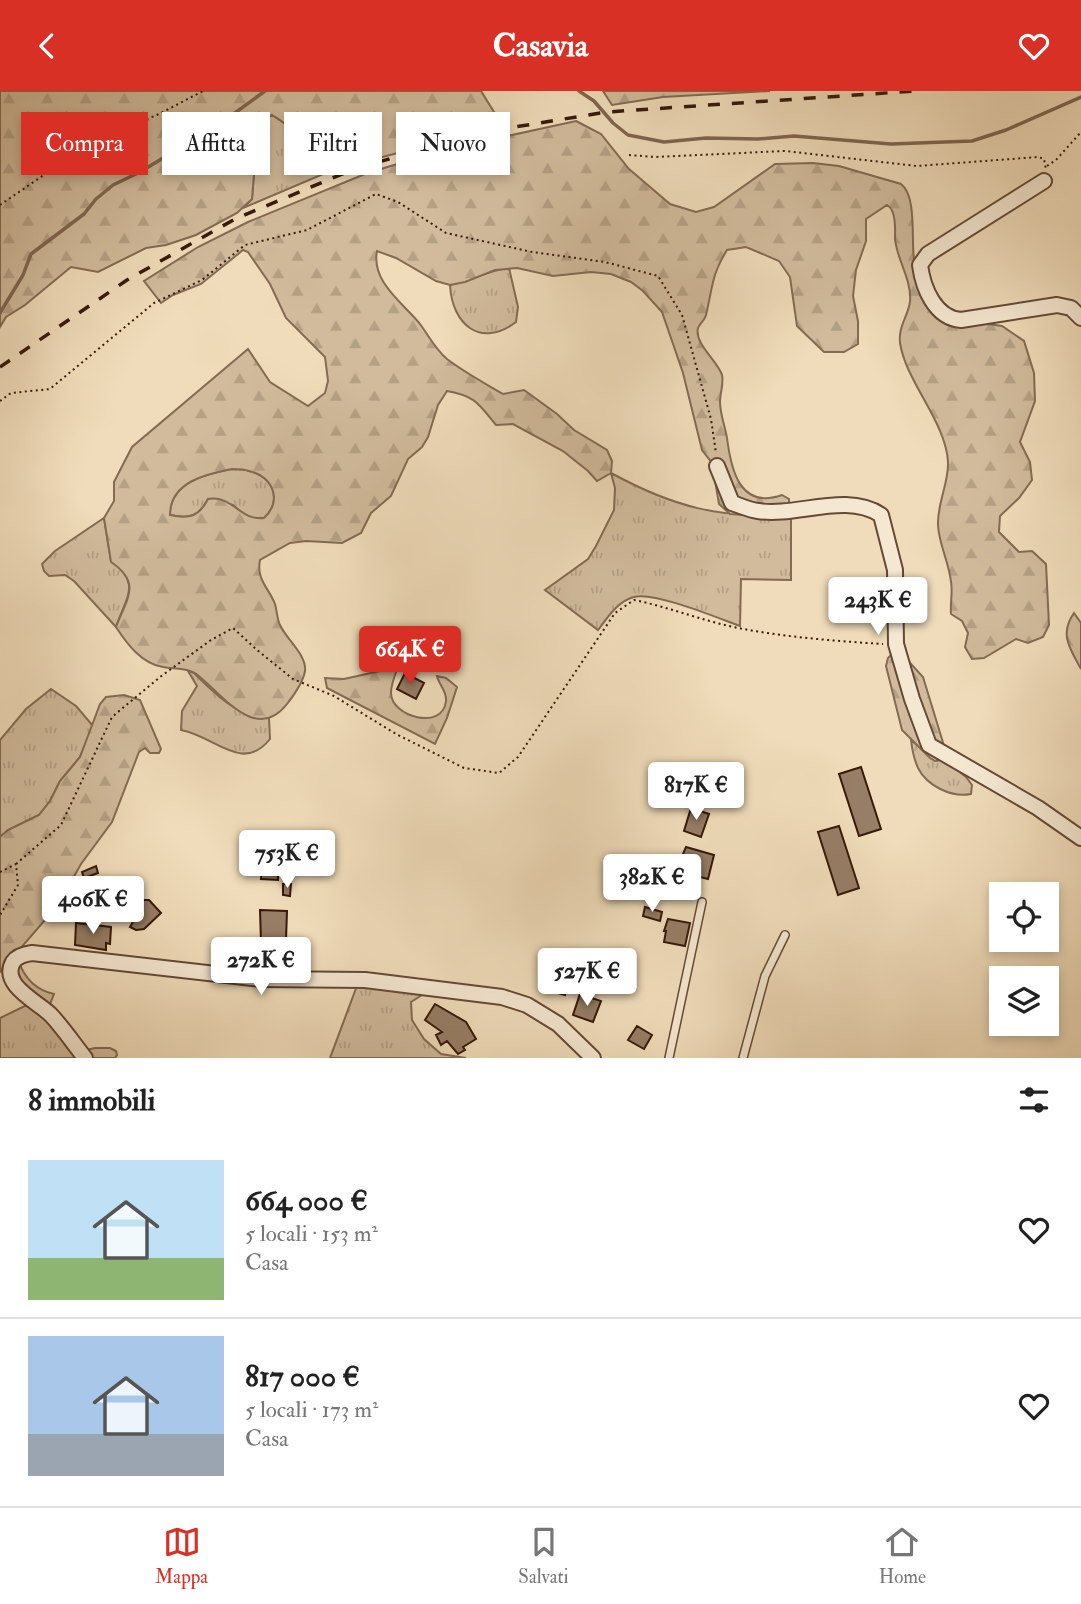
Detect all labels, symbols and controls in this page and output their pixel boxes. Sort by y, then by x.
text: Casavia [493,26,588,66]
icon: back [28,27,66,65]
icon: heart [1015,27,1053,65]
chip: Compra [21,112,148,175]
chip: Affitta [162,112,270,175]
chip: Filtri [284,112,382,175]
chip: Nuovo [396,112,510,175]
pin: 243K € [821,577,935,637]
text: 243K € [844,585,912,614]
pin: 664K € [353,627,467,686]
text: 664K € [375,634,445,663]
pin: 817K € [639,763,753,822]
text: 817K € [664,770,728,799]
pin: 753K € [230,831,344,890]
text: 753K € [255,838,319,867]
pin: 382K € [595,855,709,914]
text: 382K € [619,862,685,891]
pin: 406K € [36,877,150,936]
map controls [989,882,1059,1036]
button: locate [989,882,1059,952]
text: 406K € [58,884,128,913]
pin: 272K € [204,937,318,997]
text: 272K € [227,945,295,974]
pin: 527K € [530,949,644,1008]
text: 527K € [554,956,620,985]
button: layers [989,966,1059,1036]
icon: filters [1015,1081,1053,1119]
text: 8 immobili [28,1082,156,1119]
text: 664 000 € [245,1182,368,1219]
icon: home [84,1188,168,1272]
icon: heart [1015,1211,1053,1249]
text: 5 locali · 153 m² [245,1219,378,1248]
text: Casa [245,1248,289,1277]
text: 817 000 € [245,1358,360,1395]
icon: home [84,1364,168,1448]
icon: heart [1015,1387,1053,1425]
text: 5 locali · 173 m² [245,1395,379,1424]
text: Casa [245,1424,289,1453]
tab: Mappa [155,1523,208,1589]
tab: Salvati [518,1523,569,1589]
tab: Home [879,1523,926,1589]

